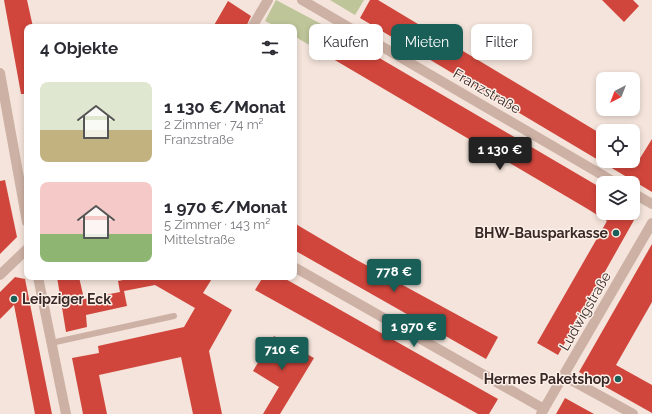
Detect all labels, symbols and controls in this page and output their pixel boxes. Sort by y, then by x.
chip: Kaufen [309,24,383,60]
chip: Mieten [391,24,463,60]
chip: Filter [471,24,532,60]
icon: filters [259,37,281,59]
text: 4 Objekte [40,38,118,58]
street label: Franzstraße [450,65,524,117]
north arrow [596,72,640,116]
map controls [596,72,640,220]
text: 1 130 €/Monat [164,97,286,117]
icon: home [72,98,120,146]
text: 2 Zimmer · 74 m² [164,117,264,132]
button: locate [596,124,640,168]
text: Franzstraße [164,132,234,147]
pin: 1 130 € [463,137,537,171]
text: 1 130 € [478,142,522,157]
button: layers [596,176,640,220]
text: 1 970 €/Monat [164,197,287,217]
icon: home [72,198,120,246]
text: 5 Zimmer · 143 m² [164,217,270,232]
place label: BHW-Bausparkasse [474,225,609,241]
marker: BHW-Bausparkasse [611,228,621,238]
text: Mittelstraße [164,232,235,247]
pin: 778 € [366,259,422,293]
text: 778 € [376,264,412,279]
street label: Ludwigstraße [556,269,614,353]
place label: Leipziger Eck [22,291,111,307]
marker: Leipziger Eck [9,294,19,304]
pin: 1 970 € [377,314,451,348]
text: 1 970 € [391,319,437,334]
pin: 710 € [254,337,310,371]
text: 710 € [264,342,300,357]
place label: Hermes Paketshop [484,371,610,387]
marker: Hermes Paketshop [613,374,623,384]

